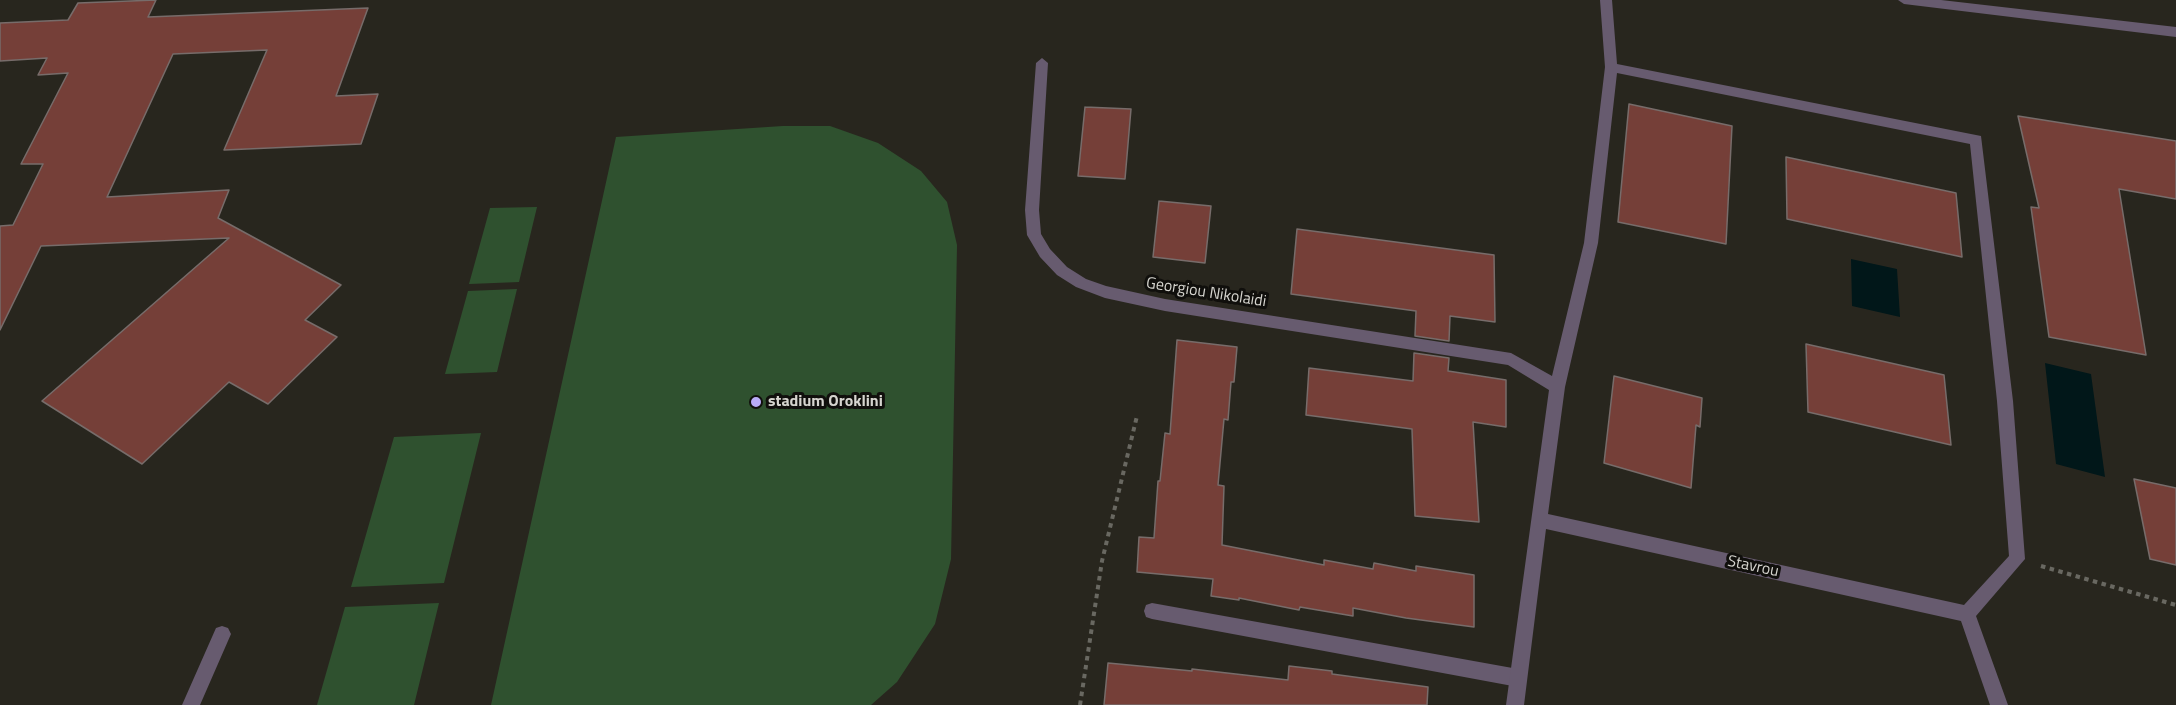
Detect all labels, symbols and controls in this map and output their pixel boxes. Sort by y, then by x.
street label: Georgiou Nikolaidi [1145,274,1267,312]
place label: stadium Oroklini [768,392,883,412]
marker: stadium Oroklini [749,395,763,409]
street label: Stavrou [1726,552,1780,582]

